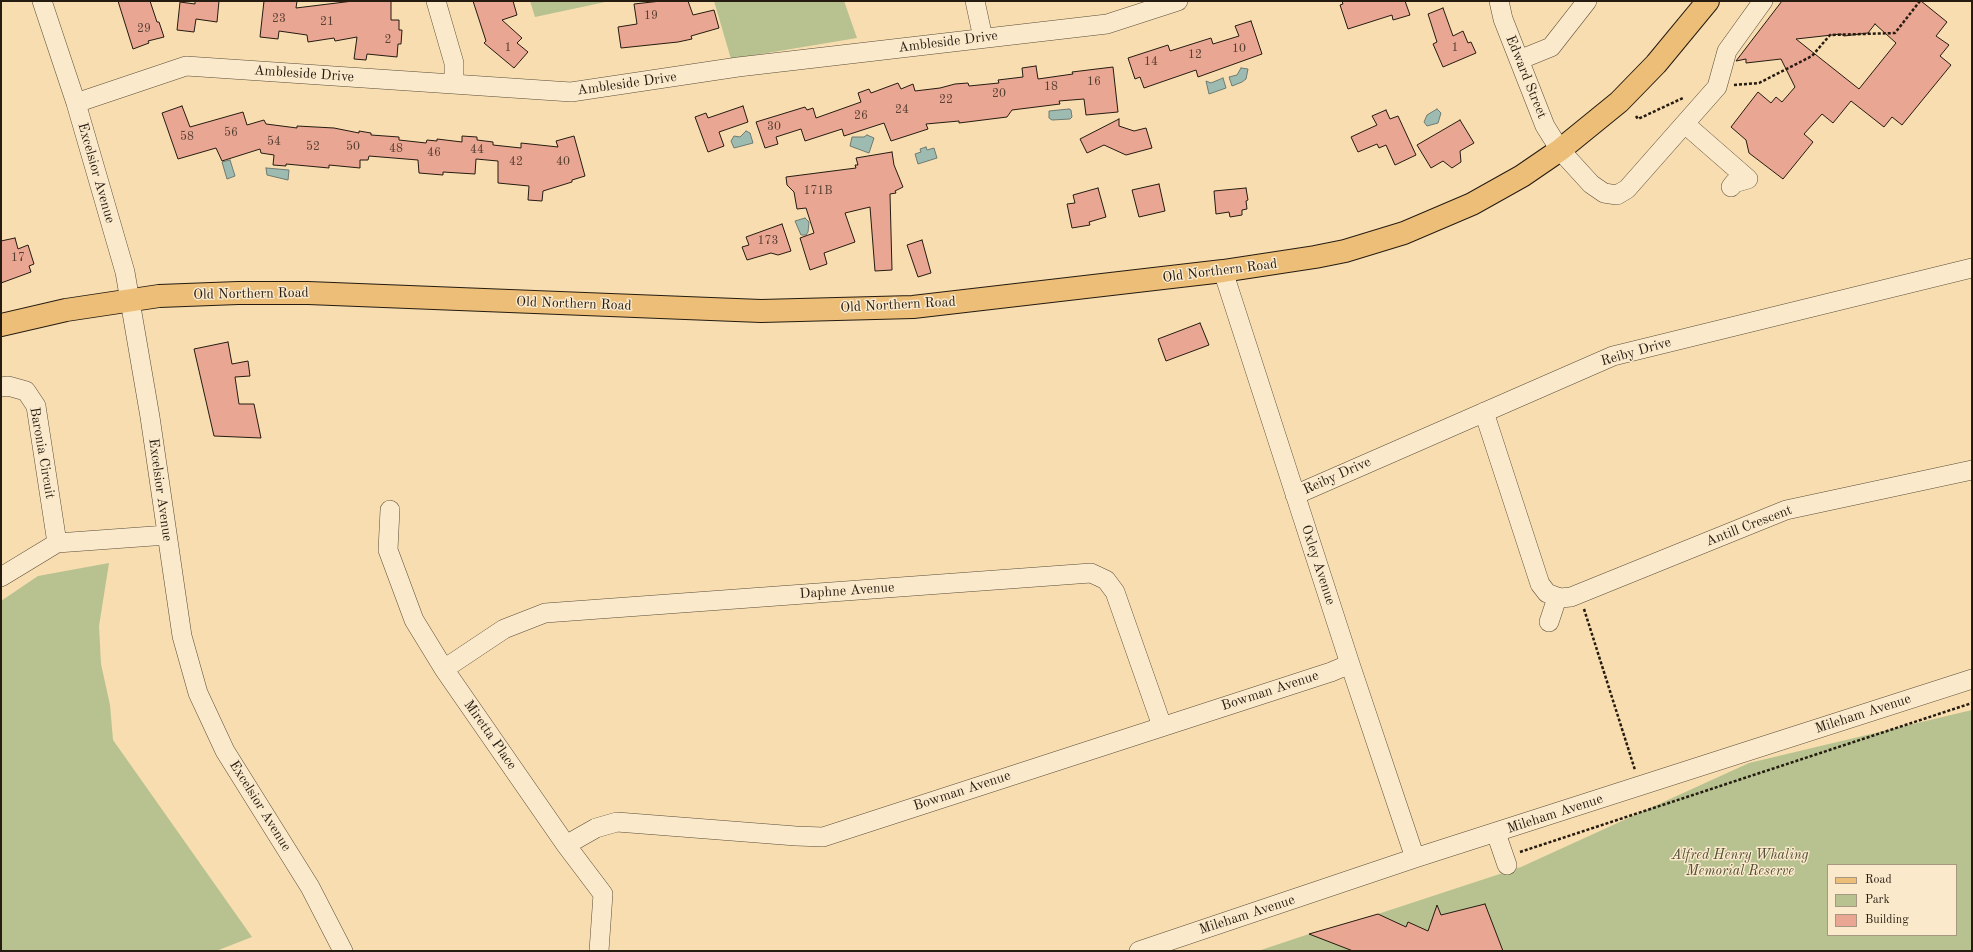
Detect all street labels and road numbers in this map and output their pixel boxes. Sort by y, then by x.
street label: Ambleside Drive [897,28,999,56]
street label: Edward Street [1502,33,1550,121]
street label: Ambleside Drive [253,62,355,86]
street label: Ambleside Drive [576,69,678,99]
street label: Excelsior Avenue [74,121,118,225]
street label: Old Northern Road [1162,256,1278,286]
street label: Old Northern Road [193,285,309,303]
street label: Old Northern Road [516,294,632,314]
street label: Old Northern Road [840,294,956,316]
street label: Reiby Drive [1599,334,1673,370]
street label: Baronia Circuit [26,406,58,500]
street label: Excelsior Avenue [144,437,176,543]
street label: Reiby Drive [1301,454,1373,498]
street label: Antill Crescent [1703,502,1795,550]
street label: Oxley Avenue [1297,523,1339,607]
street label: Daphne Avenue [799,579,895,603]
street label: Bowman Avenue [1219,667,1321,715]
street label: Mileham Avenue [1813,691,1913,737]
street label: Miretta Place [460,697,520,773]
street label: Excelsior Avenue [225,758,295,854]
street label: Bowman Avenue [911,767,1013,815]
street label: Mileham Avenue [1505,791,1605,837]
street label: Mileham Avenue [1197,892,1297,938]

